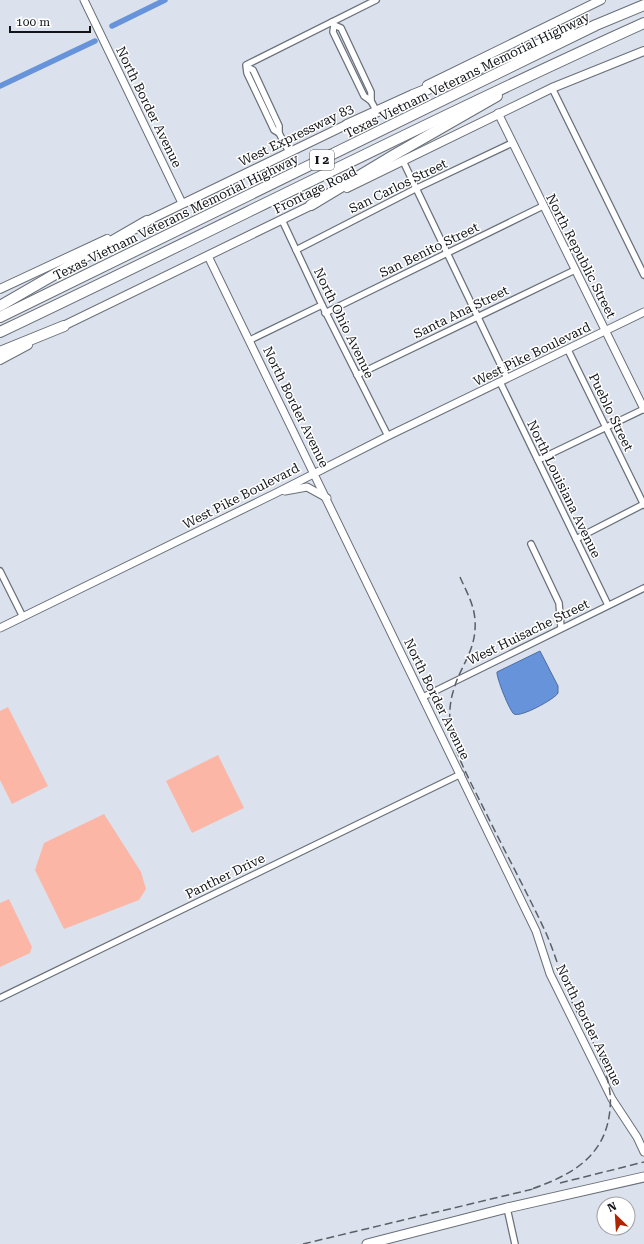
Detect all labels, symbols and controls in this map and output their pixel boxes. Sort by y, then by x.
scale bar [10,8,90,34]
street label: Texas Vietnam Veterans Memorial Highway [342,9,592,141]
text: 100 m [16,15,50,29]
street label: North Border Avenue [113,44,185,170]
street label: West Expressway 83 [236,101,356,169]
road number: I 2 [310,150,334,170]
street label: Texas Vietnam Veterans Memorial Highway [51,151,301,283]
street label: San Carlos Street [346,156,450,216]
street label: Frontage Road [271,163,360,217]
street label: North Republic Street [543,191,619,321]
street label: San Benito Street [377,219,481,281]
street label: North Ohio Avenue [311,265,377,381]
street label: Santa Ana Street [411,282,511,341]
street label: West Pike Boulevard [471,319,594,389]
street label: North Border Avenue [260,344,332,470]
street label: Pueblo Street [586,371,636,453]
street label: North Louisiana Avenue [524,418,604,560]
street label: West Pike Boulevard [180,460,302,532]
street label: West Huisache Street [465,596,591,668]
street label: North Border Avenue [401,636,473,762]
street label: Panther Drive [183,850,267,902]
street label: North Border Avenue [553,962,625,1088]
north arrow [596,1196,636,1236]
text: N [605,1199,619,1215]

